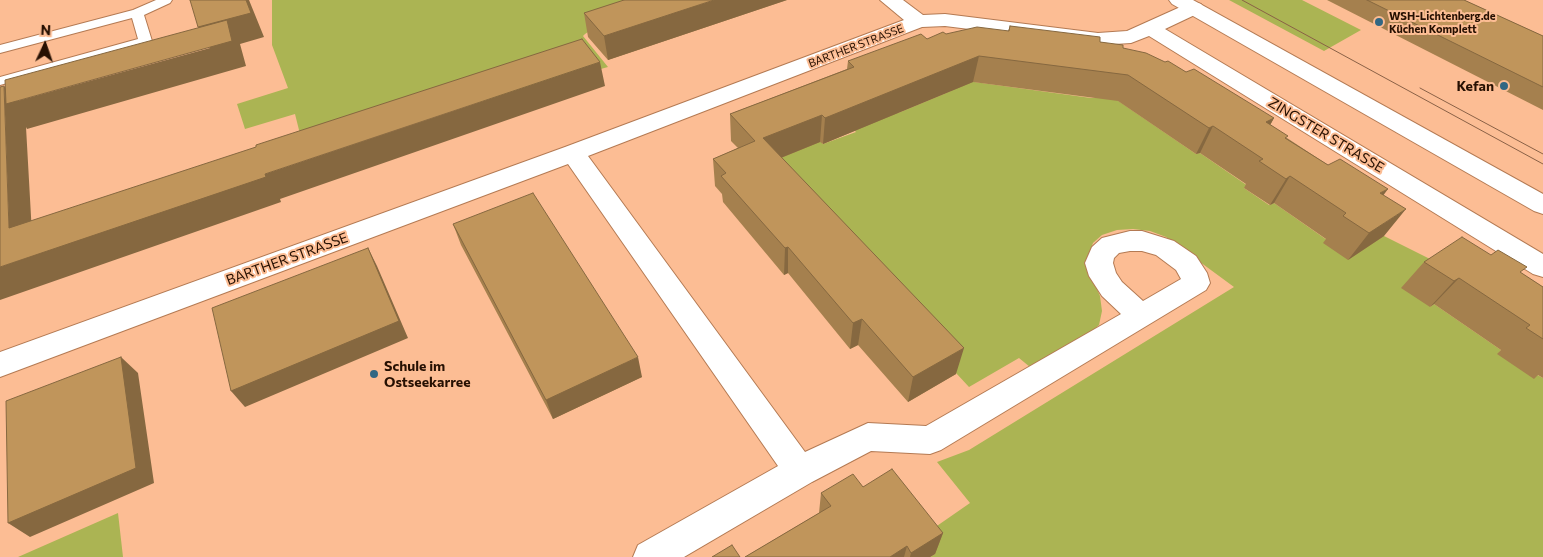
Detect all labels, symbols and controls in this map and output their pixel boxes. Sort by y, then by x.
place label: WSH-Lichtenberg.de Küchen Komplett [1389,9,1496,35]
marker: WSH-Lichtenberg.de Küchen Komplett [1373,16,1385,28]
north arrow [20,20,70,70]
text: N [40,21,51,38]
street label: BARTHER STRASSE [807,22,905,70]
place label: Kefan [1456,78,1494,94]
marker: Kefan [1498,80,1510,92]
street label: ZINGSTER STRASSE [1265,94,1387,176]
street label: BARTHER STRASSE [224,229,350,289]
place label: Schule im Ostseekarree [384,358,471,391]
marker: Schule im Ostseekarree [368,368,380,380]

